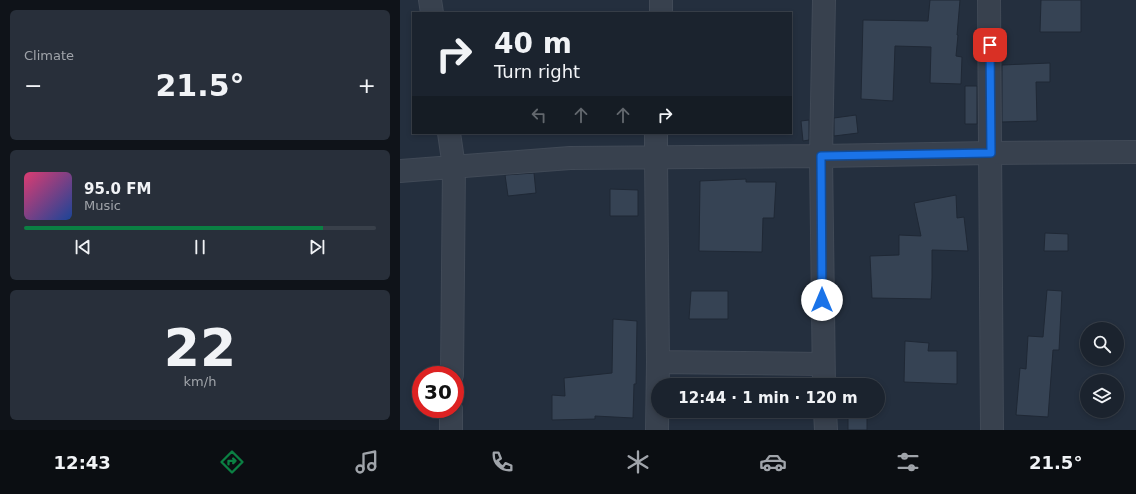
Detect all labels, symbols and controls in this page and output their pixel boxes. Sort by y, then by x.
text: 40 m [494,27,572,60]
icon: right [428,28,480,80]
pin [973,28,1007,62]
icon: arrive [979,34,1001,56]
text: Climate [24,48,74,63]
text: Turn right [494,61,580,82]
text: 21.5° [155,68,245,103]
text: − [24,73,42,98]
text: + [358,73,376,98]
icon: left [528,104,550,126]
icon: ahead [570,104,592,126]
icon: ahead [612,104,634,126]
icon: right [654,104,676,126]
text: 95.0 FM [84,180,151,198]
text: Music [84,198,121,213]
icon: previous [72,236,94,258]
icon: pause [189,236,211,258]
icon: next [306,236,328,258]
position arrow [801,279,843,321]
text: 22 [164,318,236,378]
map controls [1080,322,1124,418]
button: search [1080,322,1124,366]
speed limit sign: 30 [412,366,464,418]
text: km/h [184,374,216,389]
button: layers [1080,374,1124,418]
text: 12:44 · 1 min · 120 m [678,389,858,407]
icon: directions [218,448,246,476]
icon: music [353,448,381,476]
icon: phone [488,448,516,476]
icon: climate [624,448,652,476]
icon: car [759,448,787,476]
icon: filters [894,448,922,476]
text: 12:43 [54,452,111,473]
text: 21.5° [1029,452,1082,473]

